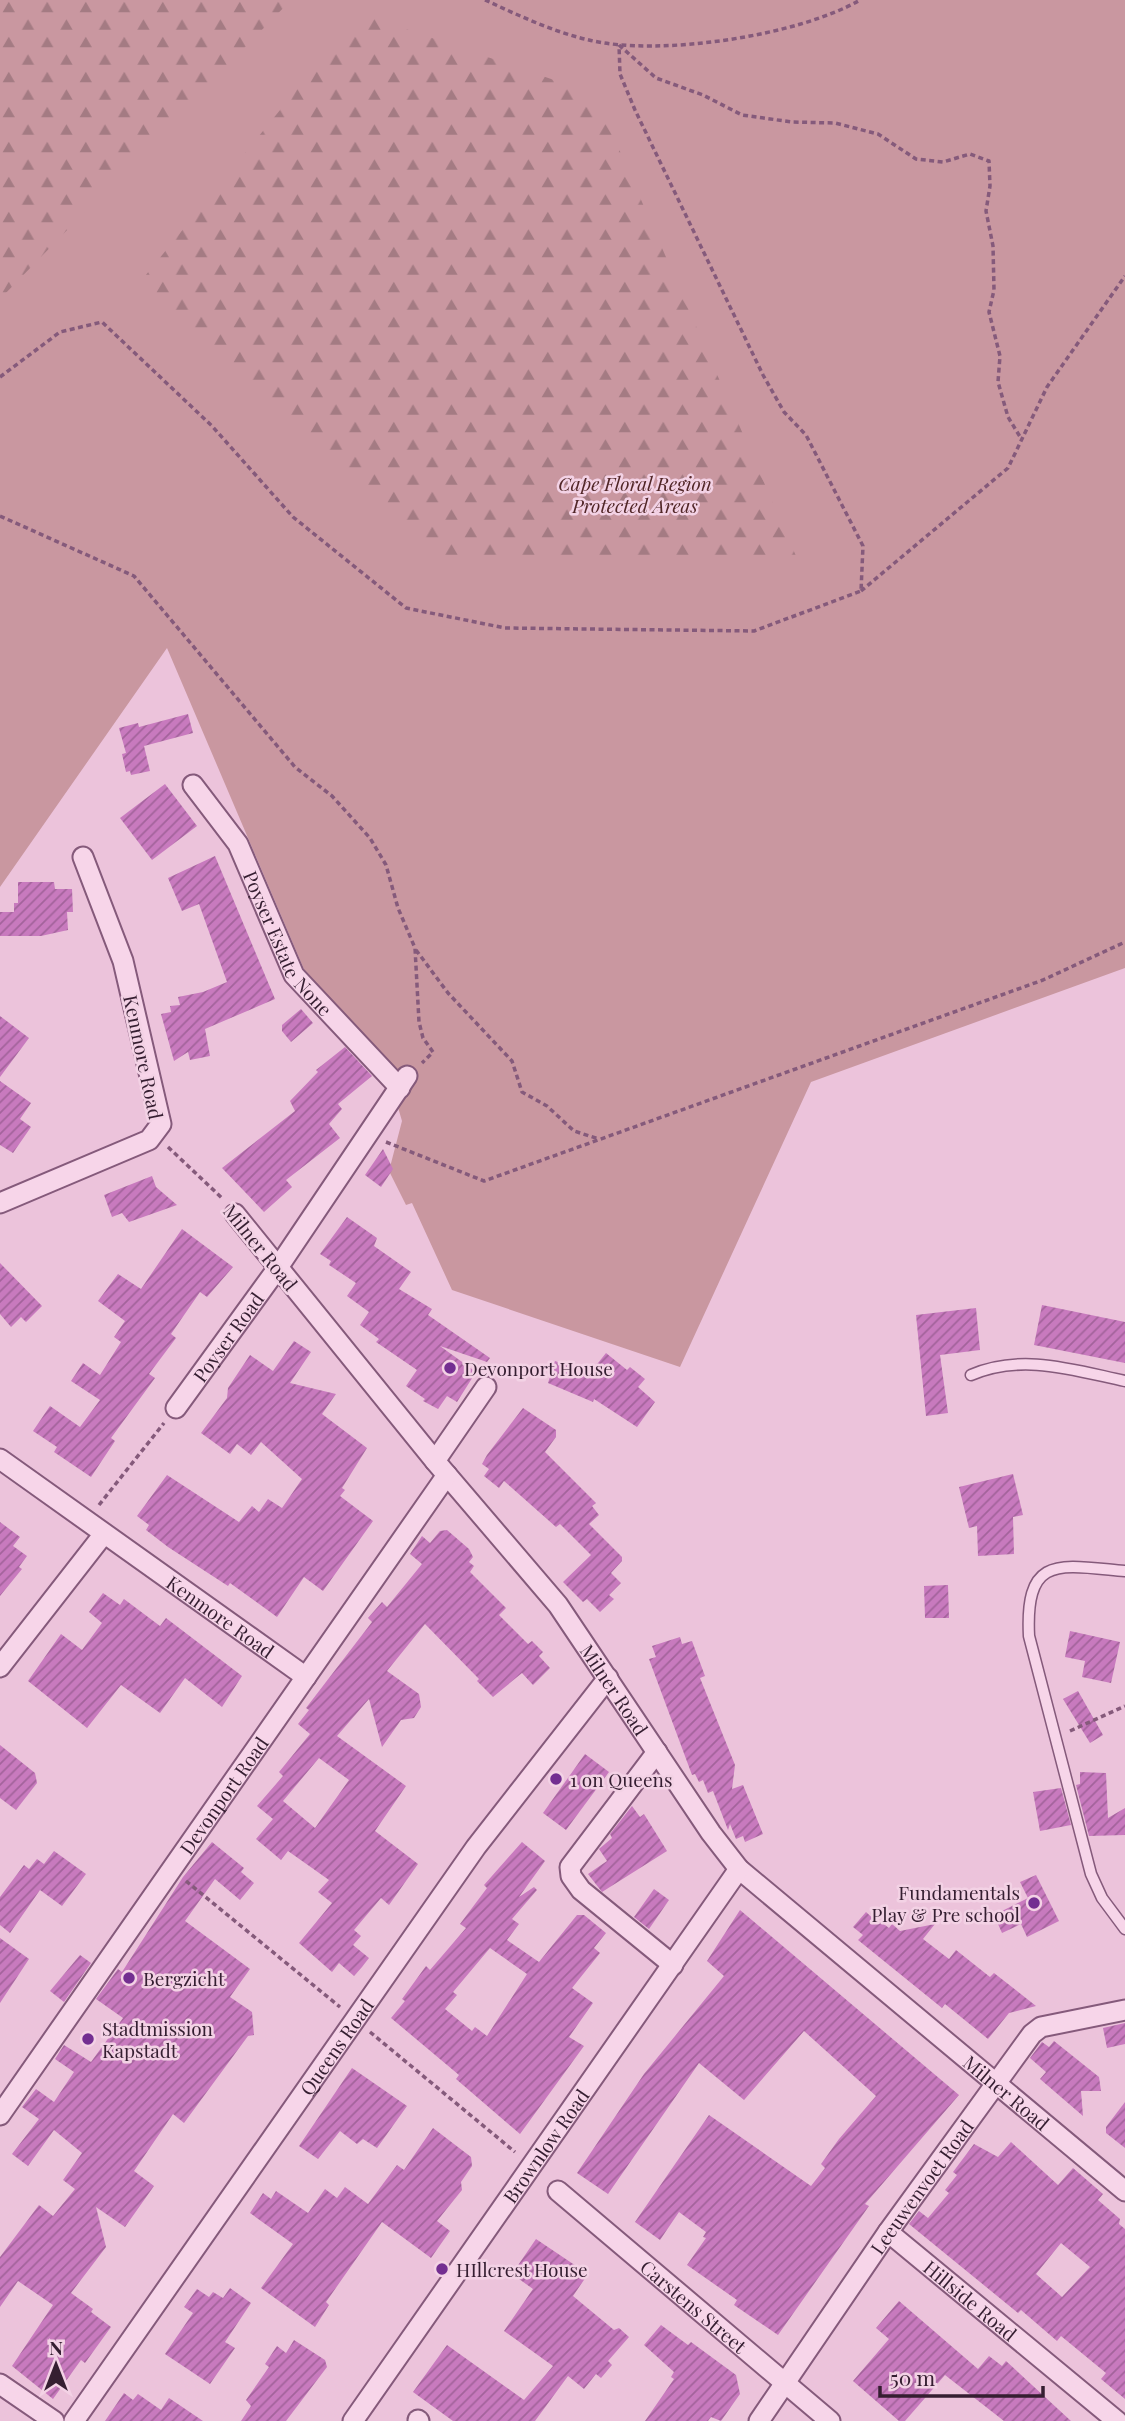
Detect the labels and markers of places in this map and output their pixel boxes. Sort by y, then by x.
place label: Devonport House [464,1355,613,1381]
marker: Devonport House [442,1360,458,1376]
place label: 1 on Queens [570,1766,672,1792]
marker: 1 on Queens [548,1771,564,1787]
place label: Fundamentals Play & Pre school [871,1879,1021,1927]
marker: Fundamentals Play & Pre school [1026,1895,1042,1911]
place label: Bergzicht [143,1965,225,1991]
marker: Bergzicht [121,1970,137,1986]
place label: Stadtmission Kapstadt [102,2015,214,2063]
marker: Stadtmission Kapstadt [80,2031,96,2047]
place label: HIllcrest House [456,2256,588,2282]
marker: HIllcrest House [434,2261,450,2277]

